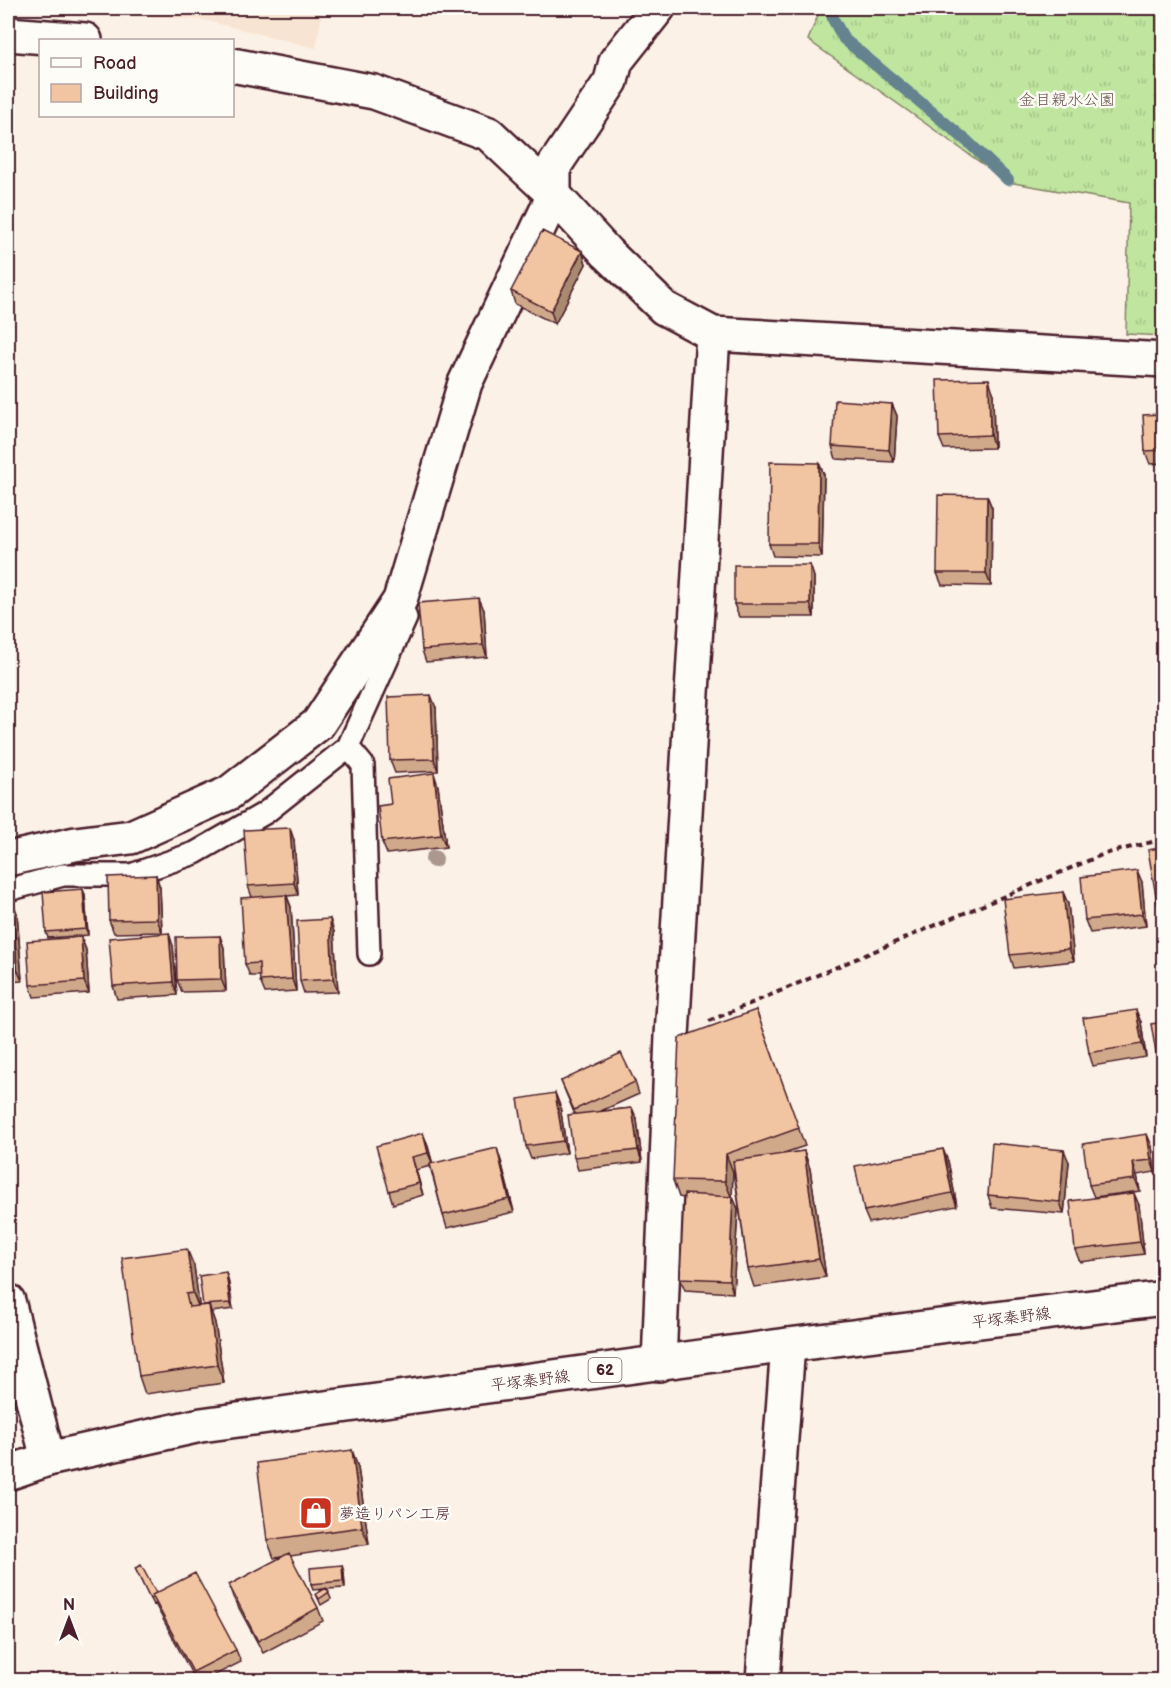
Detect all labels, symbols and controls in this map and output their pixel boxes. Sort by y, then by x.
legend [39,39,234,117]
text: Road [93,53,137,74]
text: Building [93,83,159,104]
park label: 金目親水公園 [1019,91,1115,110]
street label: 平塚秦野線 [970,1304,1052,1333]
road number: 62 [588,1358,622,1382]
street label: 平塚秦野線 [489,1367,571,1396]
shop icon: 夢造りパン工房 [298,1495,334,1531]
place label: 夢造りパン工房 [339,1505,451,1524]
north arrow [39,1589,99,1649]
text: N [63,1596,75,1615]

